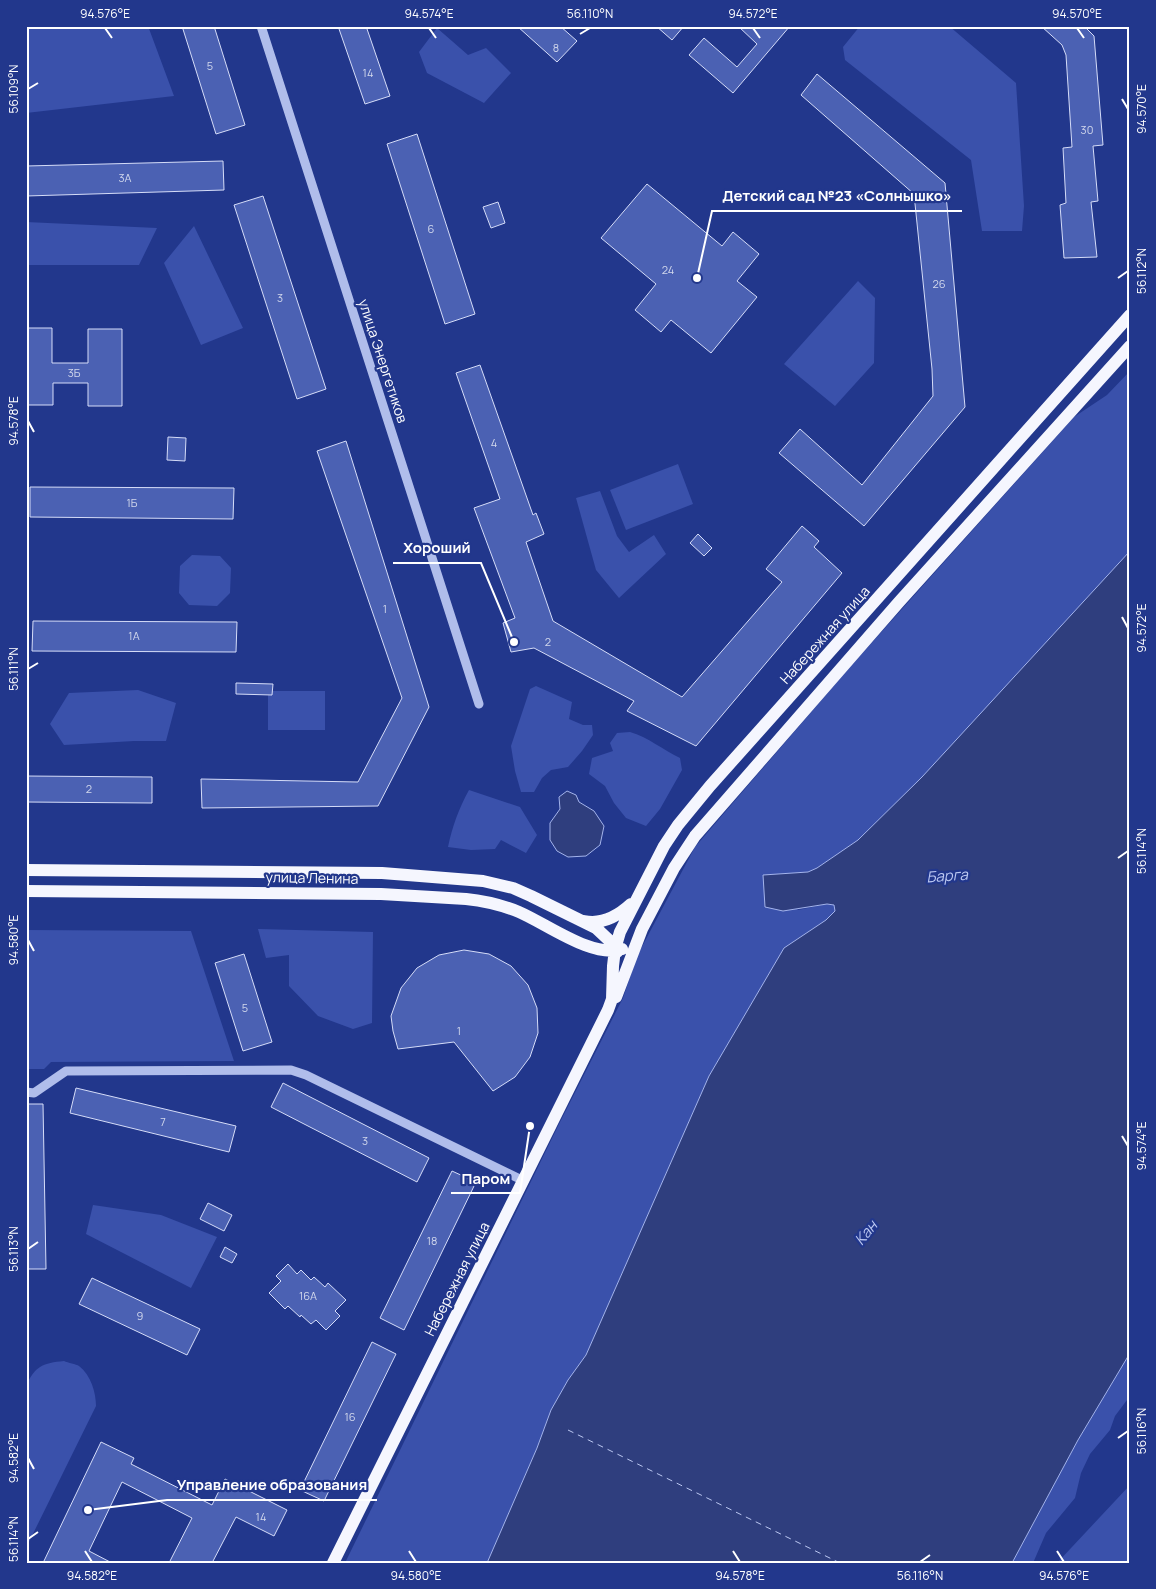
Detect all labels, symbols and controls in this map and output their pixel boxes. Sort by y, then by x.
text: 94.576°E [80,5,130,22]
text: 94.574°E [404,5,454,22]
text: 56.110°N [567,5,613,22]
text: 94.572°E [728,5,778,22]
text: 94.570°E [1052,5,1102,22]
house number: 8 [553,40,559,55]
house number: 5 [207,58,213,73]
text: 56.109°N [5,64,22,114]
house number: 14 [363,65,373,80]
text: 94.570°E [1133,84,1150,134]
house number: 30 [1081,122,1093,137]
house number: 3А [118,170,132,185]
callout: Детский сад №23 «Солнышко» [712,181,962,211]
text: Детский сад №23 «Солнышко» [722,185,952,206]
house number: 6 [428,221,435,236]
text: 56.112°N [1133,248,1150,294]
house number: 24 [662,262,674,277]
house number: 26 [932,276,946,291]
house number: 3 [277,290,283,305]
street label: улица Энергетиков [354,296,413,426]
house number: 3Б [68,365,81,380]
text: 94.578°E [5,396,22,446]
house number: 4 [491,435,497,450]
house number: 1Б [127,495,138,510]
callout: Хороший [393,533,481,563]
text: Хороший [403,537,471,558]
street label: Набережная улица [775,582,874,688]
house number: 1 [383,601,387,616]
text: 94.572°E [1133,603,1150,653]
house number: 1А [128,628,140,643]
house number: 2 [545,634,551,649]
text: 56.111°N [5,647,22,691]
house number: 2 [86,781,92,796]
text: 56.114°N [1133,828,1150,874]
water label: Барга [926,864,969,887]
street label: улица Ленина [266,867,358,888]
text: 94.580°E [5,914,22,965]
house number: 5 [242,1000,248,1015]
house number: 1 [457,1023,461,1038]
house number: 7 [160,1114,166,1129]
text: 94.574°E [1133,1121,1150,1171]
house number: 3 [362,1133,368,1148]
callout: Паром [451,1163,520,1193]
text: Паром [462,1168,510,1189]
water label: Кан [849,1215,883,1249]
street label: Набережная улица [420,1218,494,1339]
text: 56.113°N [5,1226,22,1272]
house number: 18 [427,1233,437,1248]
house number: 16А [299,1288,317,1303]
house number: 9 [137,1308,144,1323]
text: 56.116°N [1133,1408,1150,1454]
house number: 16 [344,1409,356,1424]
text: 94.582°E [5,1433,22,1483]
callout: Управление образования [167,1470,377,1500]
text: Управление образования [177,1474,367,1495]
house number: 14 [256,1509,266,1524]
text: 56.114°N [5,1516,22,1562]
text: 94.582°E [67,1567,117,1584]
text: 94.580°E [391,1567,442,1584]
text: 94.578°E [715,1567,765,1584]
text: 56.116°N [897,1567,943,1584]
text: 94.576°E [1039,1567,1089,1584]

